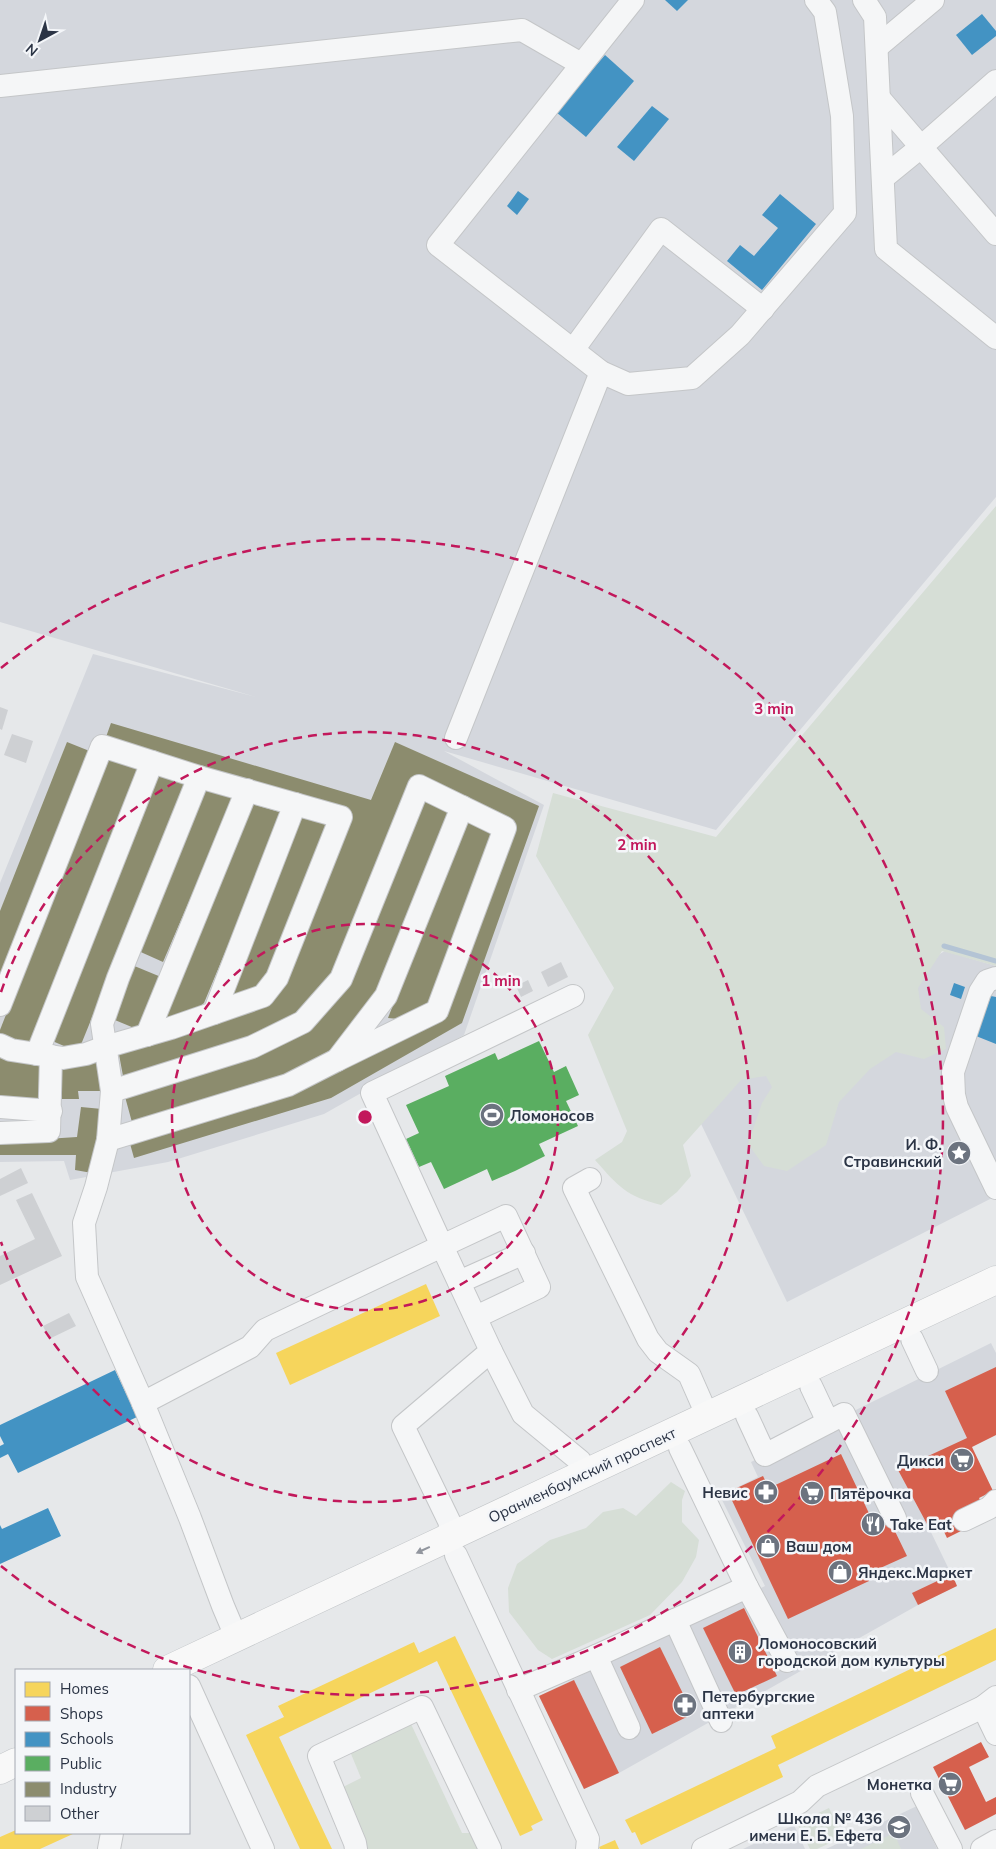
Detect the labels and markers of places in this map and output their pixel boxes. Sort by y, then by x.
sports icon: Ломоносов [479,1102,505,1128]
place label: Ломоносов [510,1106,594,1125]
centre of rings [356,1108,374,1126]
place label: И. Ф. Стравинский [843,1135,942,1171]
place icon: И. Ф. Стравинский [946,1140,972,1166]
supermarket icon: Дикси [949,1447,975,1473]
place label: Дикси [897,1451,944,1470]
pharmacy icon: Невис [753,1479,779,1505]
supermarket icon: Пятёрочка [799,1480,825,1506]
place label: Невис [702,1483,748,1502]
place label: Пятёрочка [830,1484,911,1503]
restaurant icon: Take Eat [860,1511,886,1537]
place label: Take Eat [890,1515,952,1534]
shop icon: Ваш дом [755,1533,781,1559]
place label: Ваш дом [786,1537,852,1556]
shop icon: Яндекс.Маркет [827,1559,853,1585]
place label: Яндекс.Маркет [858,1563,973,1582]
place label: Ломоносовский городской дом культуры [758,1634,945,1670]
building icon: Ломоносовский городской дом культуры [727,1639,753,1665]
place label: Петербургские аптеки [702,1687,815,1723]
pharmacy icon: Петербургские аптеки [672,1692,698,1718]
supermarket icon: Монетка [937,1771,963,1797]
place label: Монетка [867,1775,932,1794]
place label: Школа № 436 имени Е. Б. Ефета [749,1809,882,1845]
school or university icon: Школа № 436 имени Е. Б. Ефета [886,1814,912,1840]

